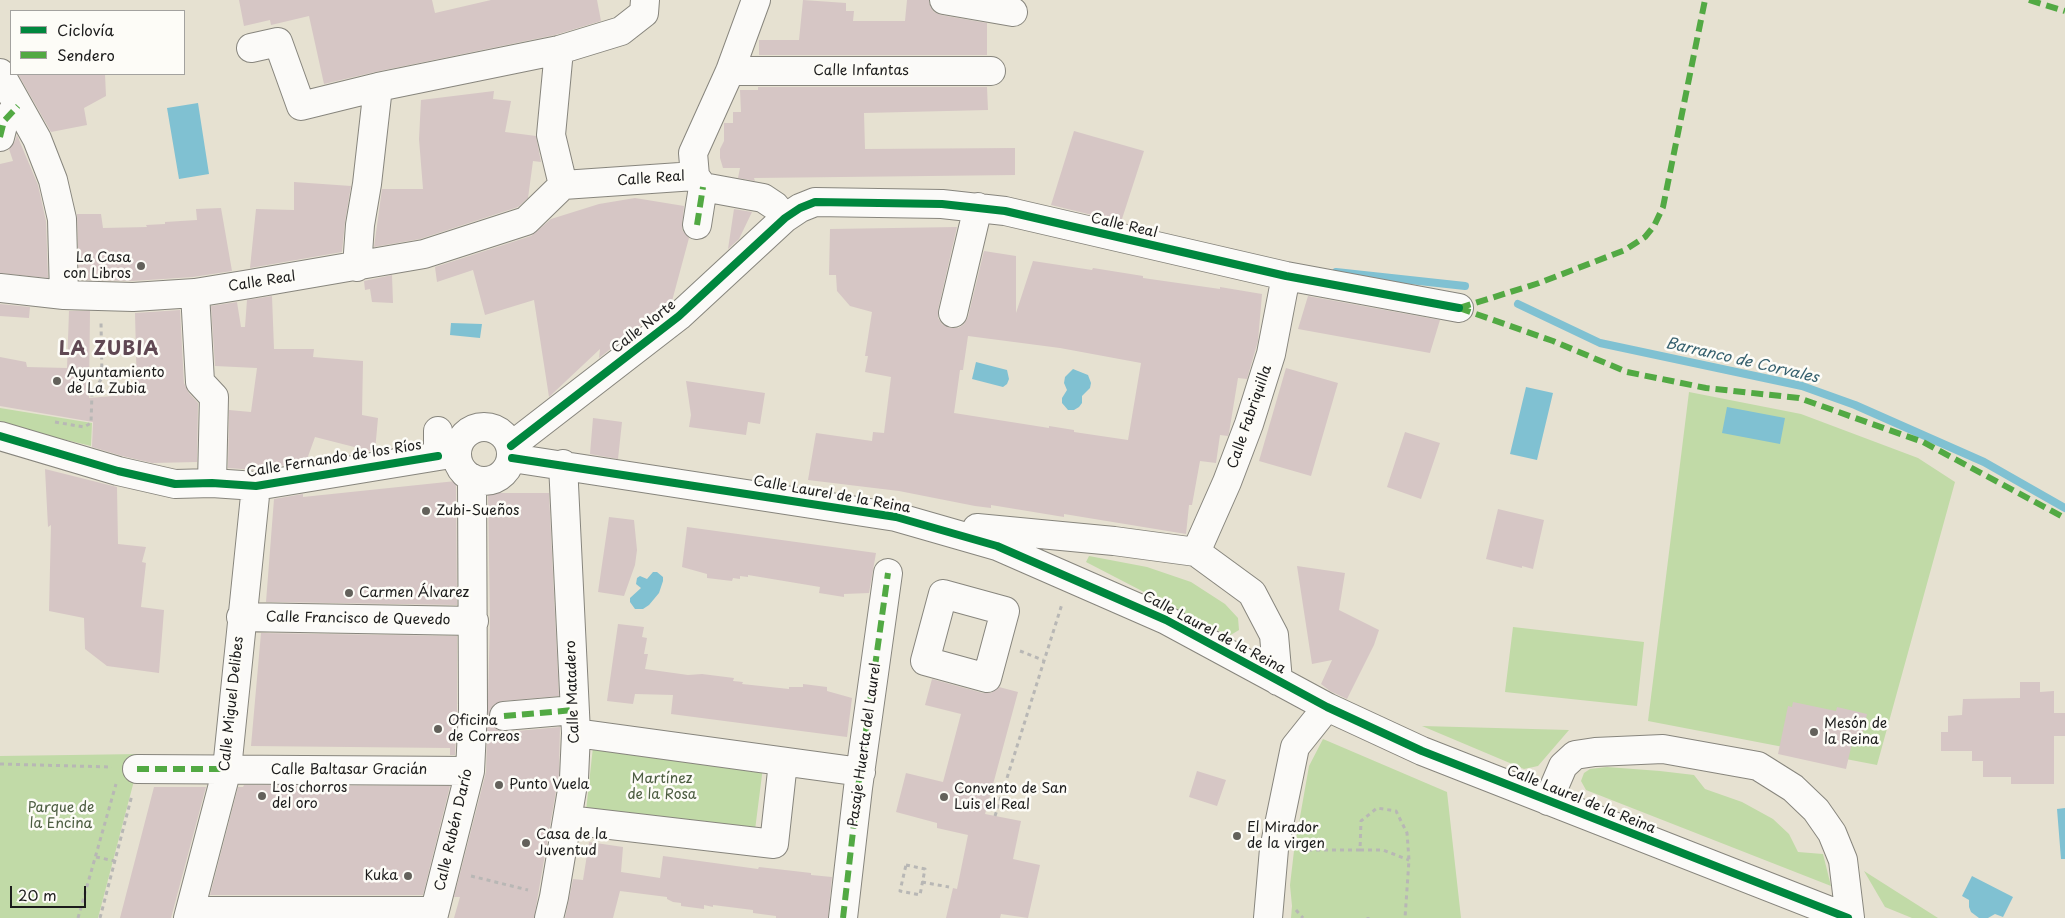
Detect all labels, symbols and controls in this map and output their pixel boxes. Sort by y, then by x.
legend [10,10,185,75]
text: Ciclovía [57,18,114,41]
text: Sendero [57,43,115,66]
street label: Calle Infantas [813,63,909,79]
street label: Calle Real [617,168,685,190]
street label: Calle Real [1089,210,1159,242]
place label: La Casa con Libros [63,250,131,282]
marker: La Casa con Libros [135,260,147,272]
street label: Calle Real [227,268,297,296]
street label: Calle Norte [609,297,679,357]
water label: Barranco de Corvales [1664,335,1820,387]
district label: LA ZUBIA [58,339,160,361]
street label: Calle Fabriquilla [1224,363,1276,471]
place label: Ayuntamiento de La Zubia [67,365,165,398]
marker: Ayuntamiento de La Zubia [51,375,63,387]
street label: Calle Fernando de los Ríos [245,437,423,481]
street label: Calle Laurel de la Reina [752,473,912,517]
place label: Zubi-Sueños [436,503,519,519]
marker: Zubi-Sueños [420,505,432,517]
place label: Carmen Álvarez [359,585,469,601]
marker: Carmen Álvarez [343,587,355,599]
street label: Calle Laurel de la Reina [1140,588,1288,678]
street label: Calle Francisco de Quevedo [266,609,450,629]
street label: Calle Miguel Delibes [217,636,247,772]
street label: Calle Matadero [563,640,583,744]
street label: Pasaje Huerta del Laurel [845,662,885,828]
place label: Oficina de Correos [448,713,520,746]
place label: Mesón de la Reina [1824,716,1887,749]
marker: Oficina de Correos [432,723,444,735]
marker: Mesón de la Reina [1808,726,1820,738]
street label: Calle Baltasar Gracián [271,762,427,778]
street label: Calle Laurel de la Reina [1504,762,1658,838]
street label: Calle Rubén Darío [432,767,476,893]
park label: Martínez de la Rosa [627,771,697,804]
place label: Punto Vuela [509,777,589,793]
marker: Punto Vuela [493,779,505,791]
place label: Los chorros del oro [272,780,347,812]
place label: Convento de San Luis el Real [954,781,1067,814]
marker: Los chorros del oro [256,790,268,802]
marker: Convento de San Luis el Real [938,791,950,803]
park label: Parque de la Encina [28,800,94,832]
place label: El Mirador de la virgen [1247,820,1325,852]
place label: Casa de la Juventud [536,827,607,860]
marker: El Mirador de la virgen [1231,830,1243,842]
marker: Casa de la Juventud [520,837,532,849]
place label: Kuka [364,868,398,884]
marker: Kuka [402,870,414,882]
scale bar [12,876,89,908]
text: 20 m [18,883,57,906]

